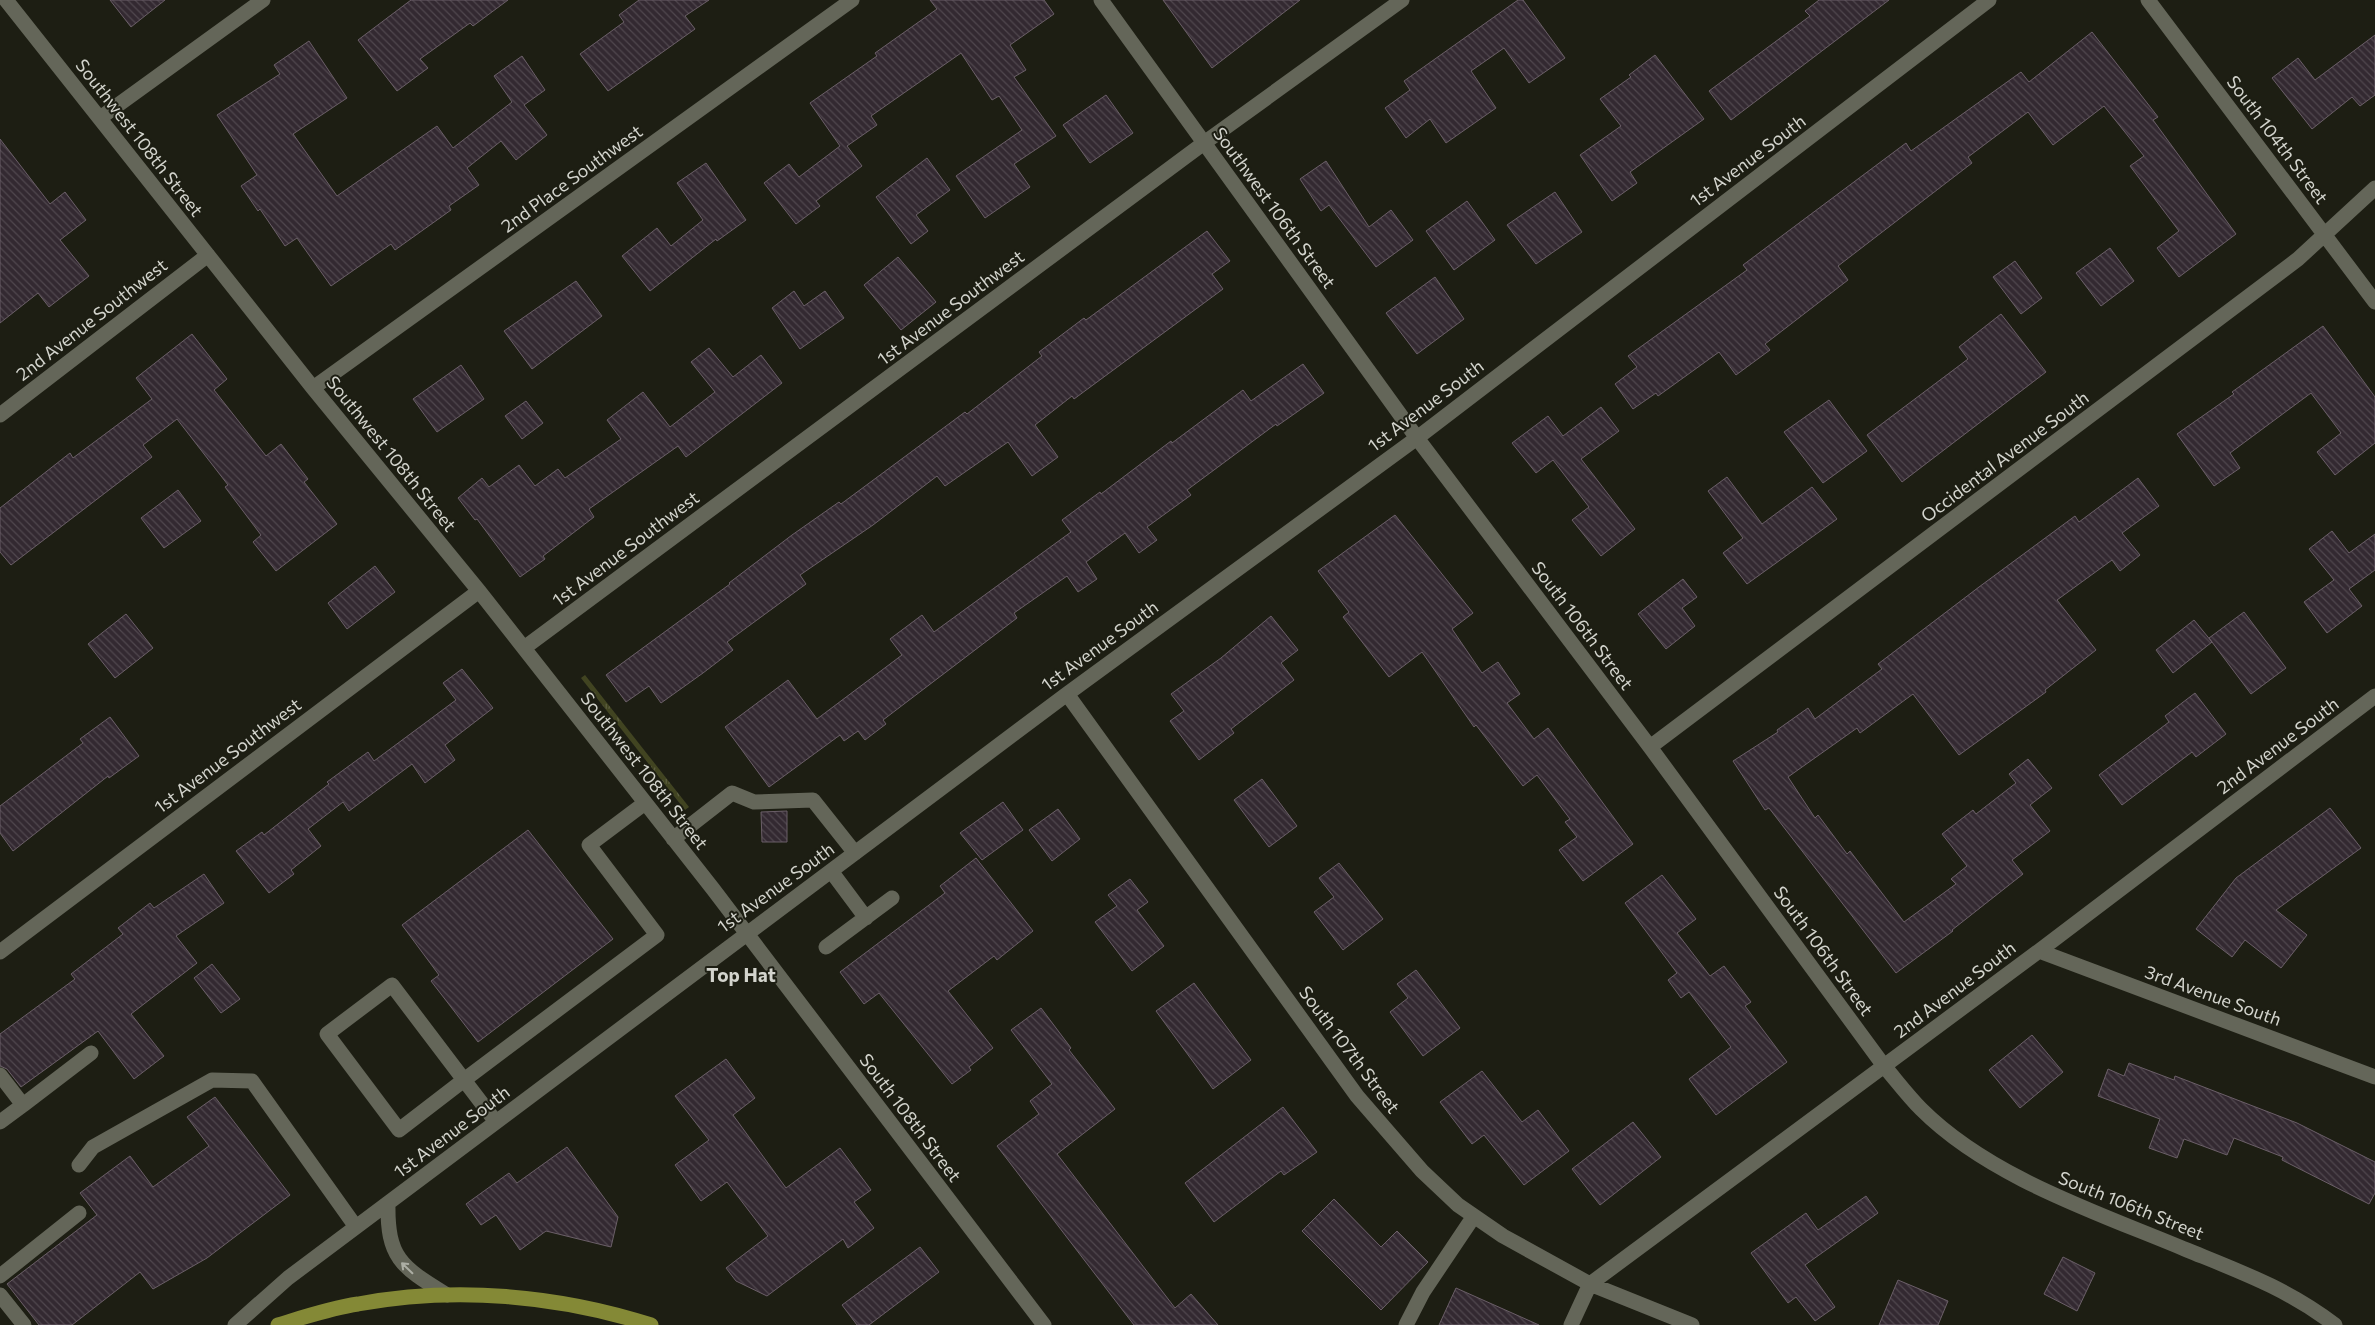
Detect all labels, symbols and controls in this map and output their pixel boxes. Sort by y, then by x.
street label: Southwest 108th Street [71,54,208,221]
street label: South 104th Street [2222,71,2333,208]
street label: 1st Avenue South [1685,110,1810,211]
street label: 2nd Place Southwest [496,120,646,237]
street label: Southwest 106th Street [1209,123,1341,292]
street label: 1st Avenue Southwest [873,245,1028,370]
street label: 2nd Avenue Southwest [11,253,171,385]
street label: 1st Avenue South [1363,355,1488,456]
street label: Southwest 108th Street [322,371,461,536]
street label: Occidental Avenue South [1916,386,2093,527]
street label: 1st Avenue Southwest [548,486,703,611]
street label: South 106th Street [1527,557,1638,694]
street label: 1st Avenue South [1037,595,1162,695]
street label: Southwest 108th Street [576,687,713,854]
street label: 2nd Avenue South [2212,692,2343,798]
street label: 1st Avenue Southwest [150,693,305,818]
street label: 1st Avenue South [713,837,838,937]
street label: South 106th Street [1769,881,1878,1020]
street label: 2nd Avenue South [1889,936,2020,1042]
street label: 3rd Avenue South [2142,960,2285,1030]
district label: Top Hat [706,963,776,986]
street label: South 107th Street [1295,982,1405,1117]
street label: South 108th Street [855,1049,966,1186]
street label: 1st Avenue South [389,1081,514,1182]
street label: South 106th Street [2055,1166,2207,1244]
one-way arrow [401,1262,413,1274]

